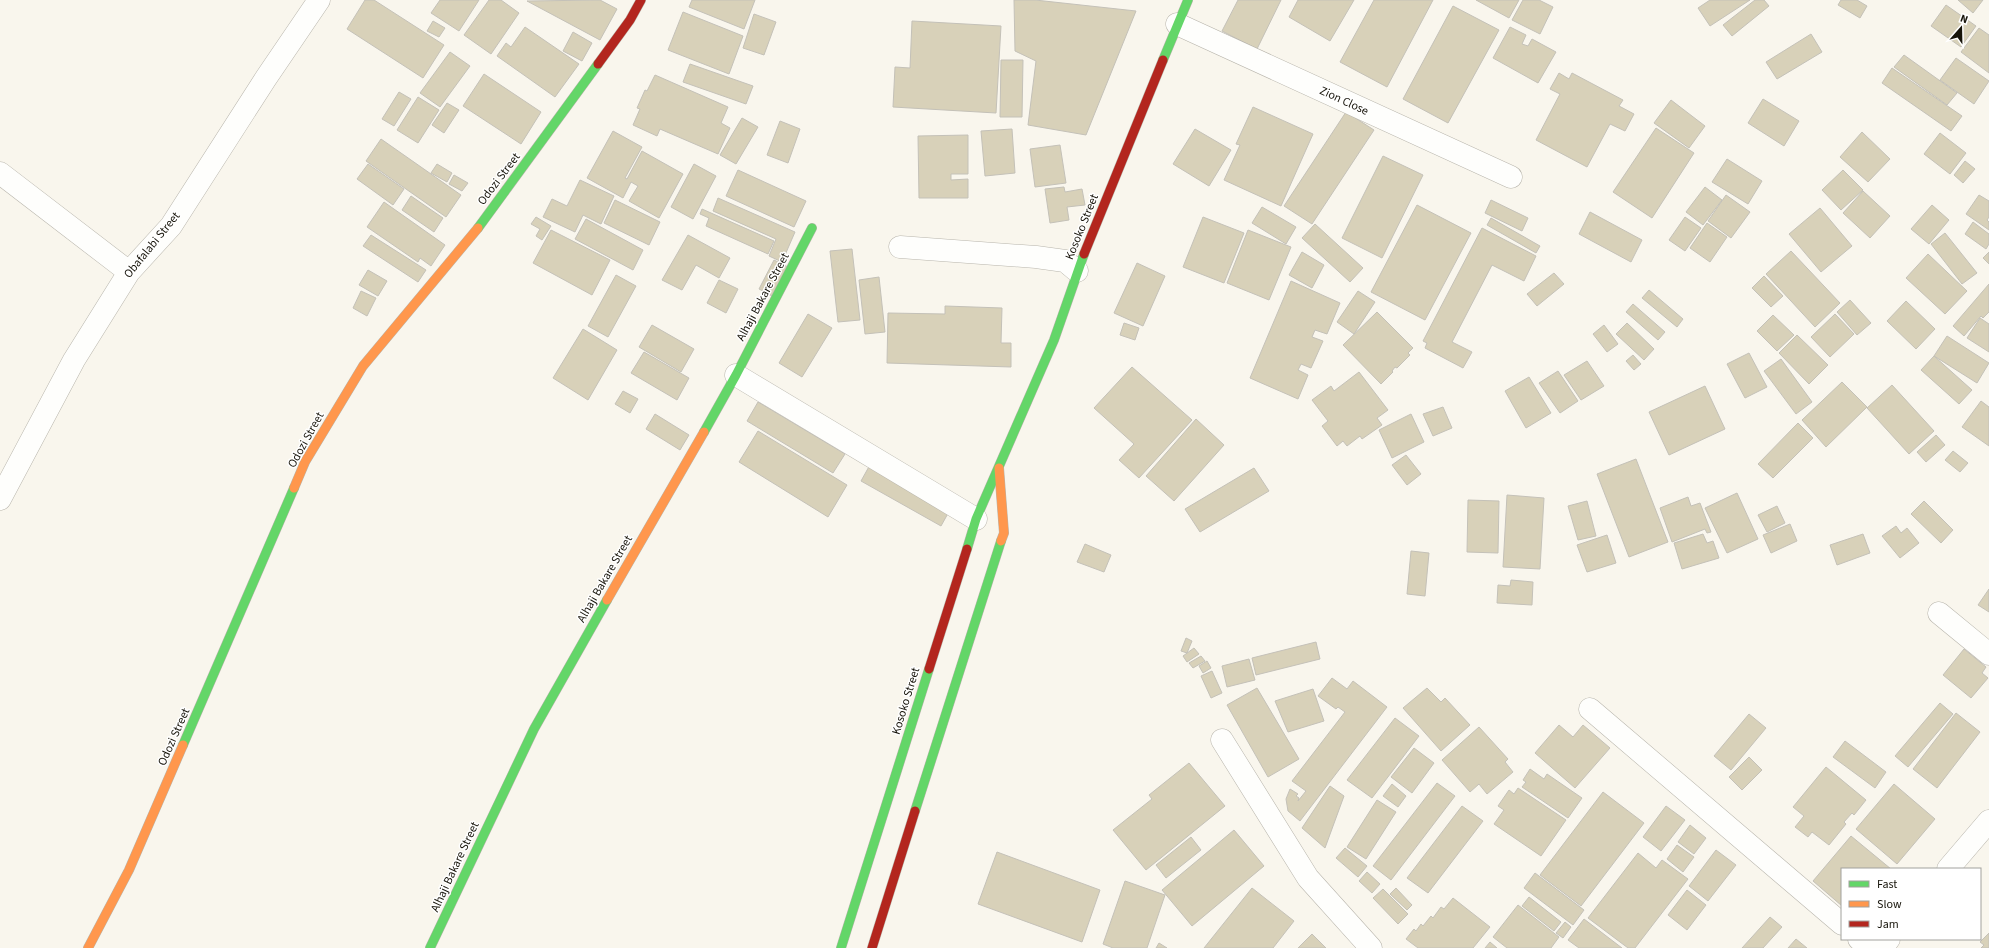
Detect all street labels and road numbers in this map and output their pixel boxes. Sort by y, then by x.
street label: Zion Close [1317,82,1371,120]
street label: Odozi Street [474,149,524,209]
street label: Kosoko Street [1061,192,1103,262]
street label: Obafalabi Street [120,208,184,282]
street label: Alhaji Bakare Street [733,250,793,344]
street label: Odozi Street [284,409,328,471]
street label: Alhaji Bakare Street [573,532,637,626]
street label: Kosoko Street [888,665,924,737]
street label: Odozi Street [154,705,194,769]
street label: Alhaji Bakare Street [427,819,483,915]

